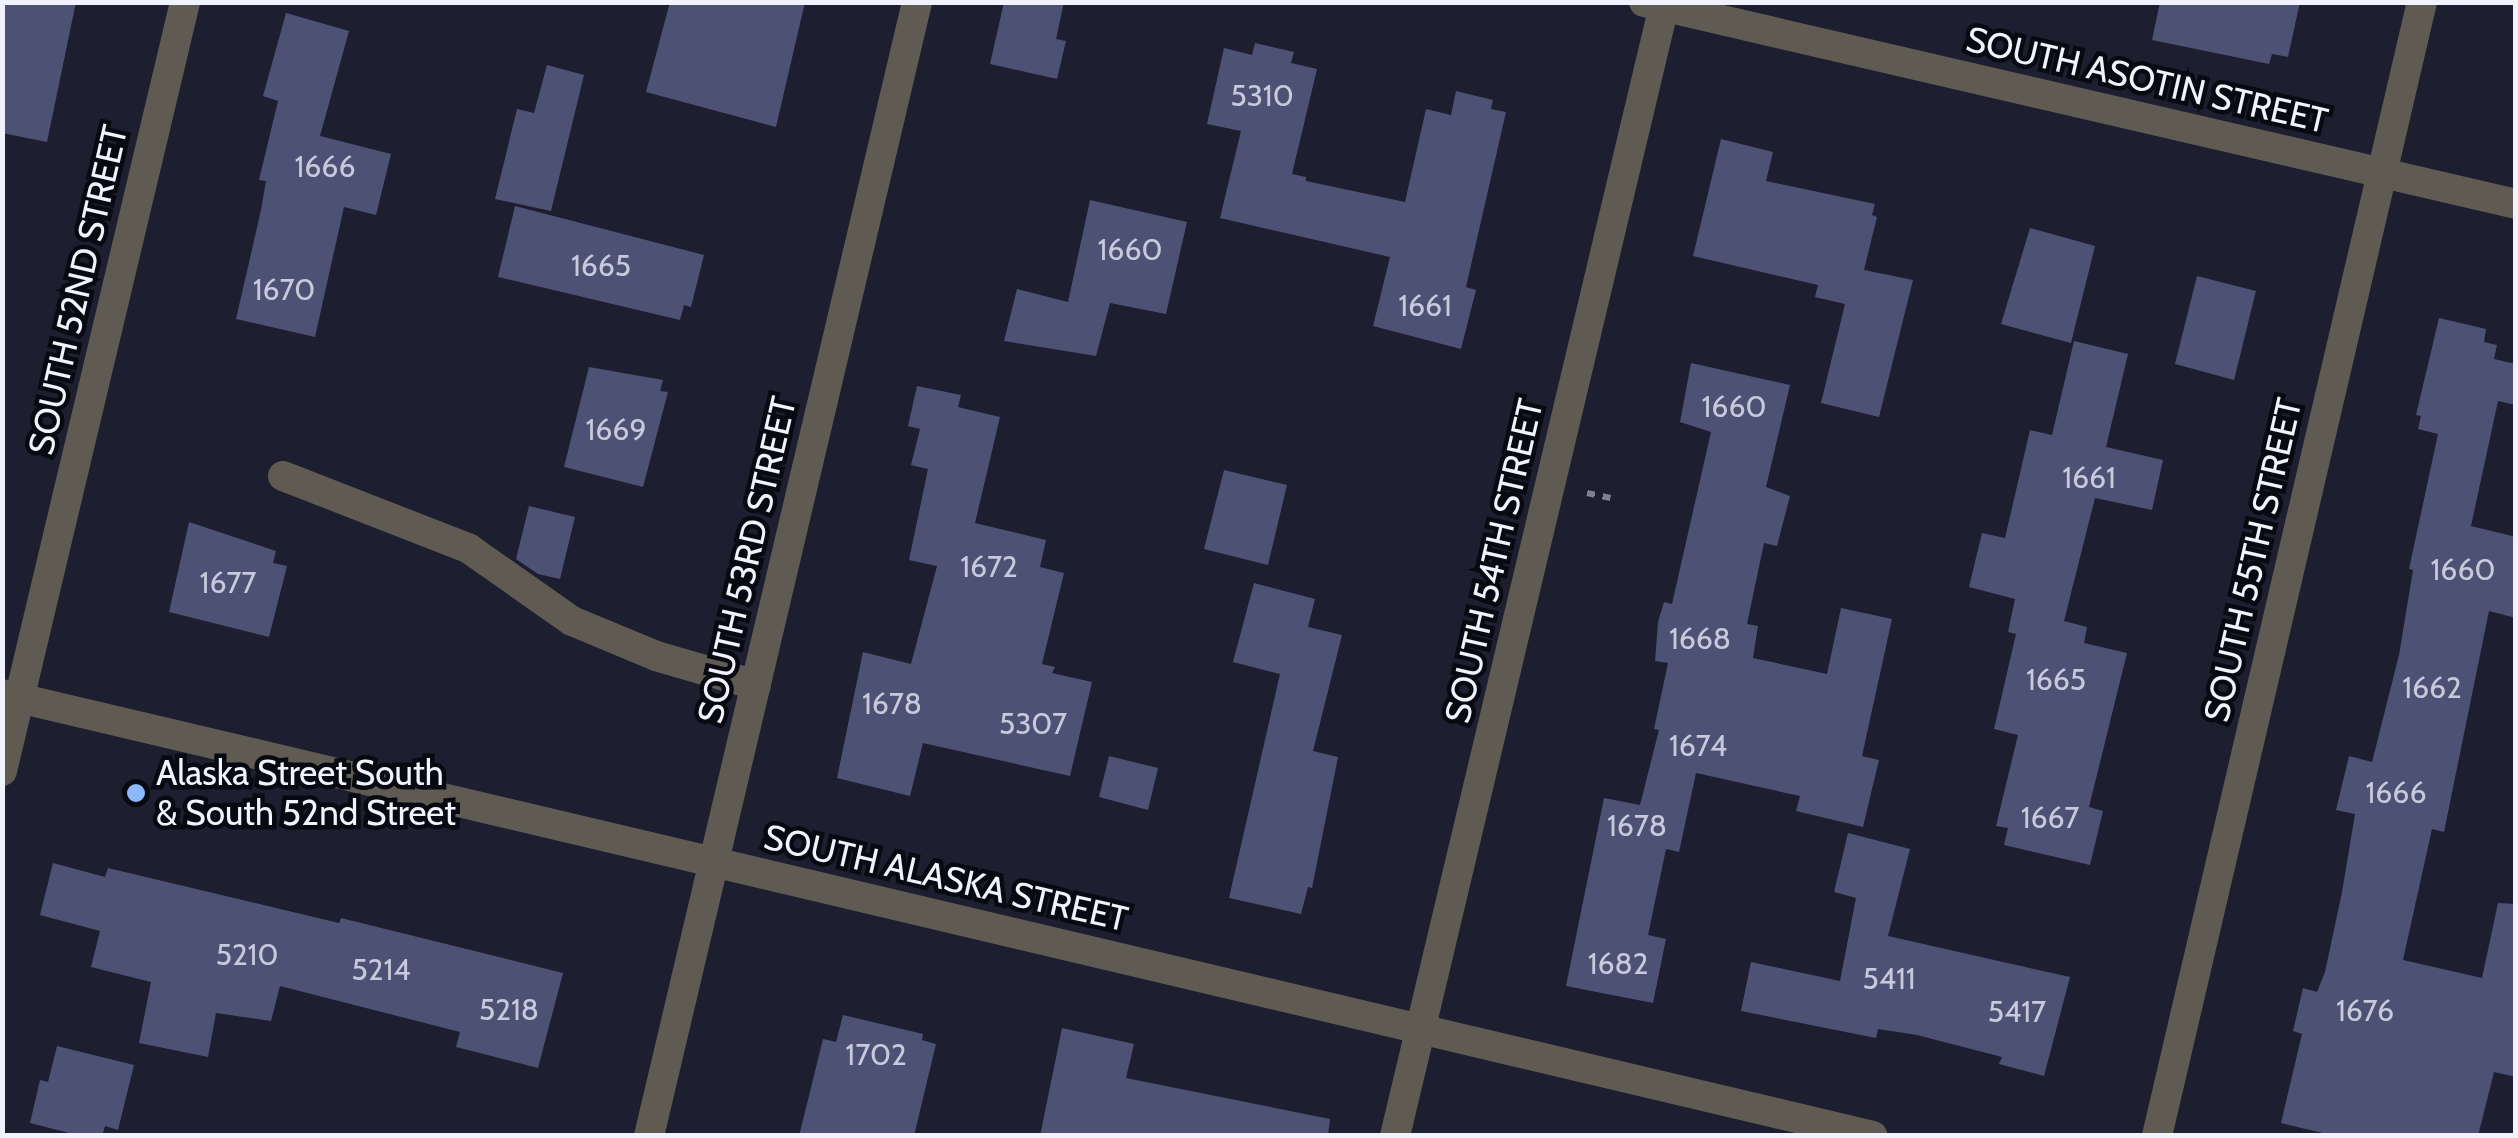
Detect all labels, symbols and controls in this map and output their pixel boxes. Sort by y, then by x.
street label: SOUTH ASOTIN STREET [1962,18,2332,142]
house number: 5310 [1230,78,1294,114]
street label: SOUTH 52ND STREET [20,121,136,459]
house number: 1666 [295,149,355,185]
house number: 1660 [1098,232,1162,268]
house number: 1665 [571,248,631,284]
house number: 1670 [253,272,315,308]
house number: 1661 [1398,288,1452,324]
house number: 1660 [1702,389,1766,425]
street label: SOUTH 53RD STREET [689,393,805,727]
street label: SOUTH 55TH STREET [2195,394,2311,726]
street label: SOUTH 54TH STREET [1436,395,1552,727]
house number: 1669 [586,412,646,448]
house number: 1661 [2062,460,2116,496]
house number: 1672 [960,549,1018,585]
house number: 1660 [2431,552,2495,588]
house number: 1677 [200,565,256,601]
house number: 1668 [1669,621,1731,657]
house number: 1665 [2026,662,2086,698]
house number: 1662 [2402,670,2462,706]
house number: 1678 [862,686,922,722]
house number: 5307 [999,706,1067,742]
house number: 1674 [1669,728,1727,764]
place label: Alaska Street South & South 52nd Street [156,752,456,834]
house number: 1666 [2366,775,2426,811]
marker: Alaska Street South & South 52nd Street [125,782,147,804]
house number: 1667 [2021,800,2079,836]
house number: 1678 [1607,808,1667,844]
street label: SOUTH ALASKA STREET [760,816,1132,940]
house number: 5210 [216,937,278,973]
house number: 1682 [1588,946,1648,982]
house number: 5214 [351,952,411,988]
house number: 5411 [1862,961,1916,997]
house number: 5218 [479,992,539,1028]
house number: 1676 [2336,993,2394,1029]
house number: 5417 [1988,994,2046,1030]
house number: 1702 [845,1037,907,1073]

